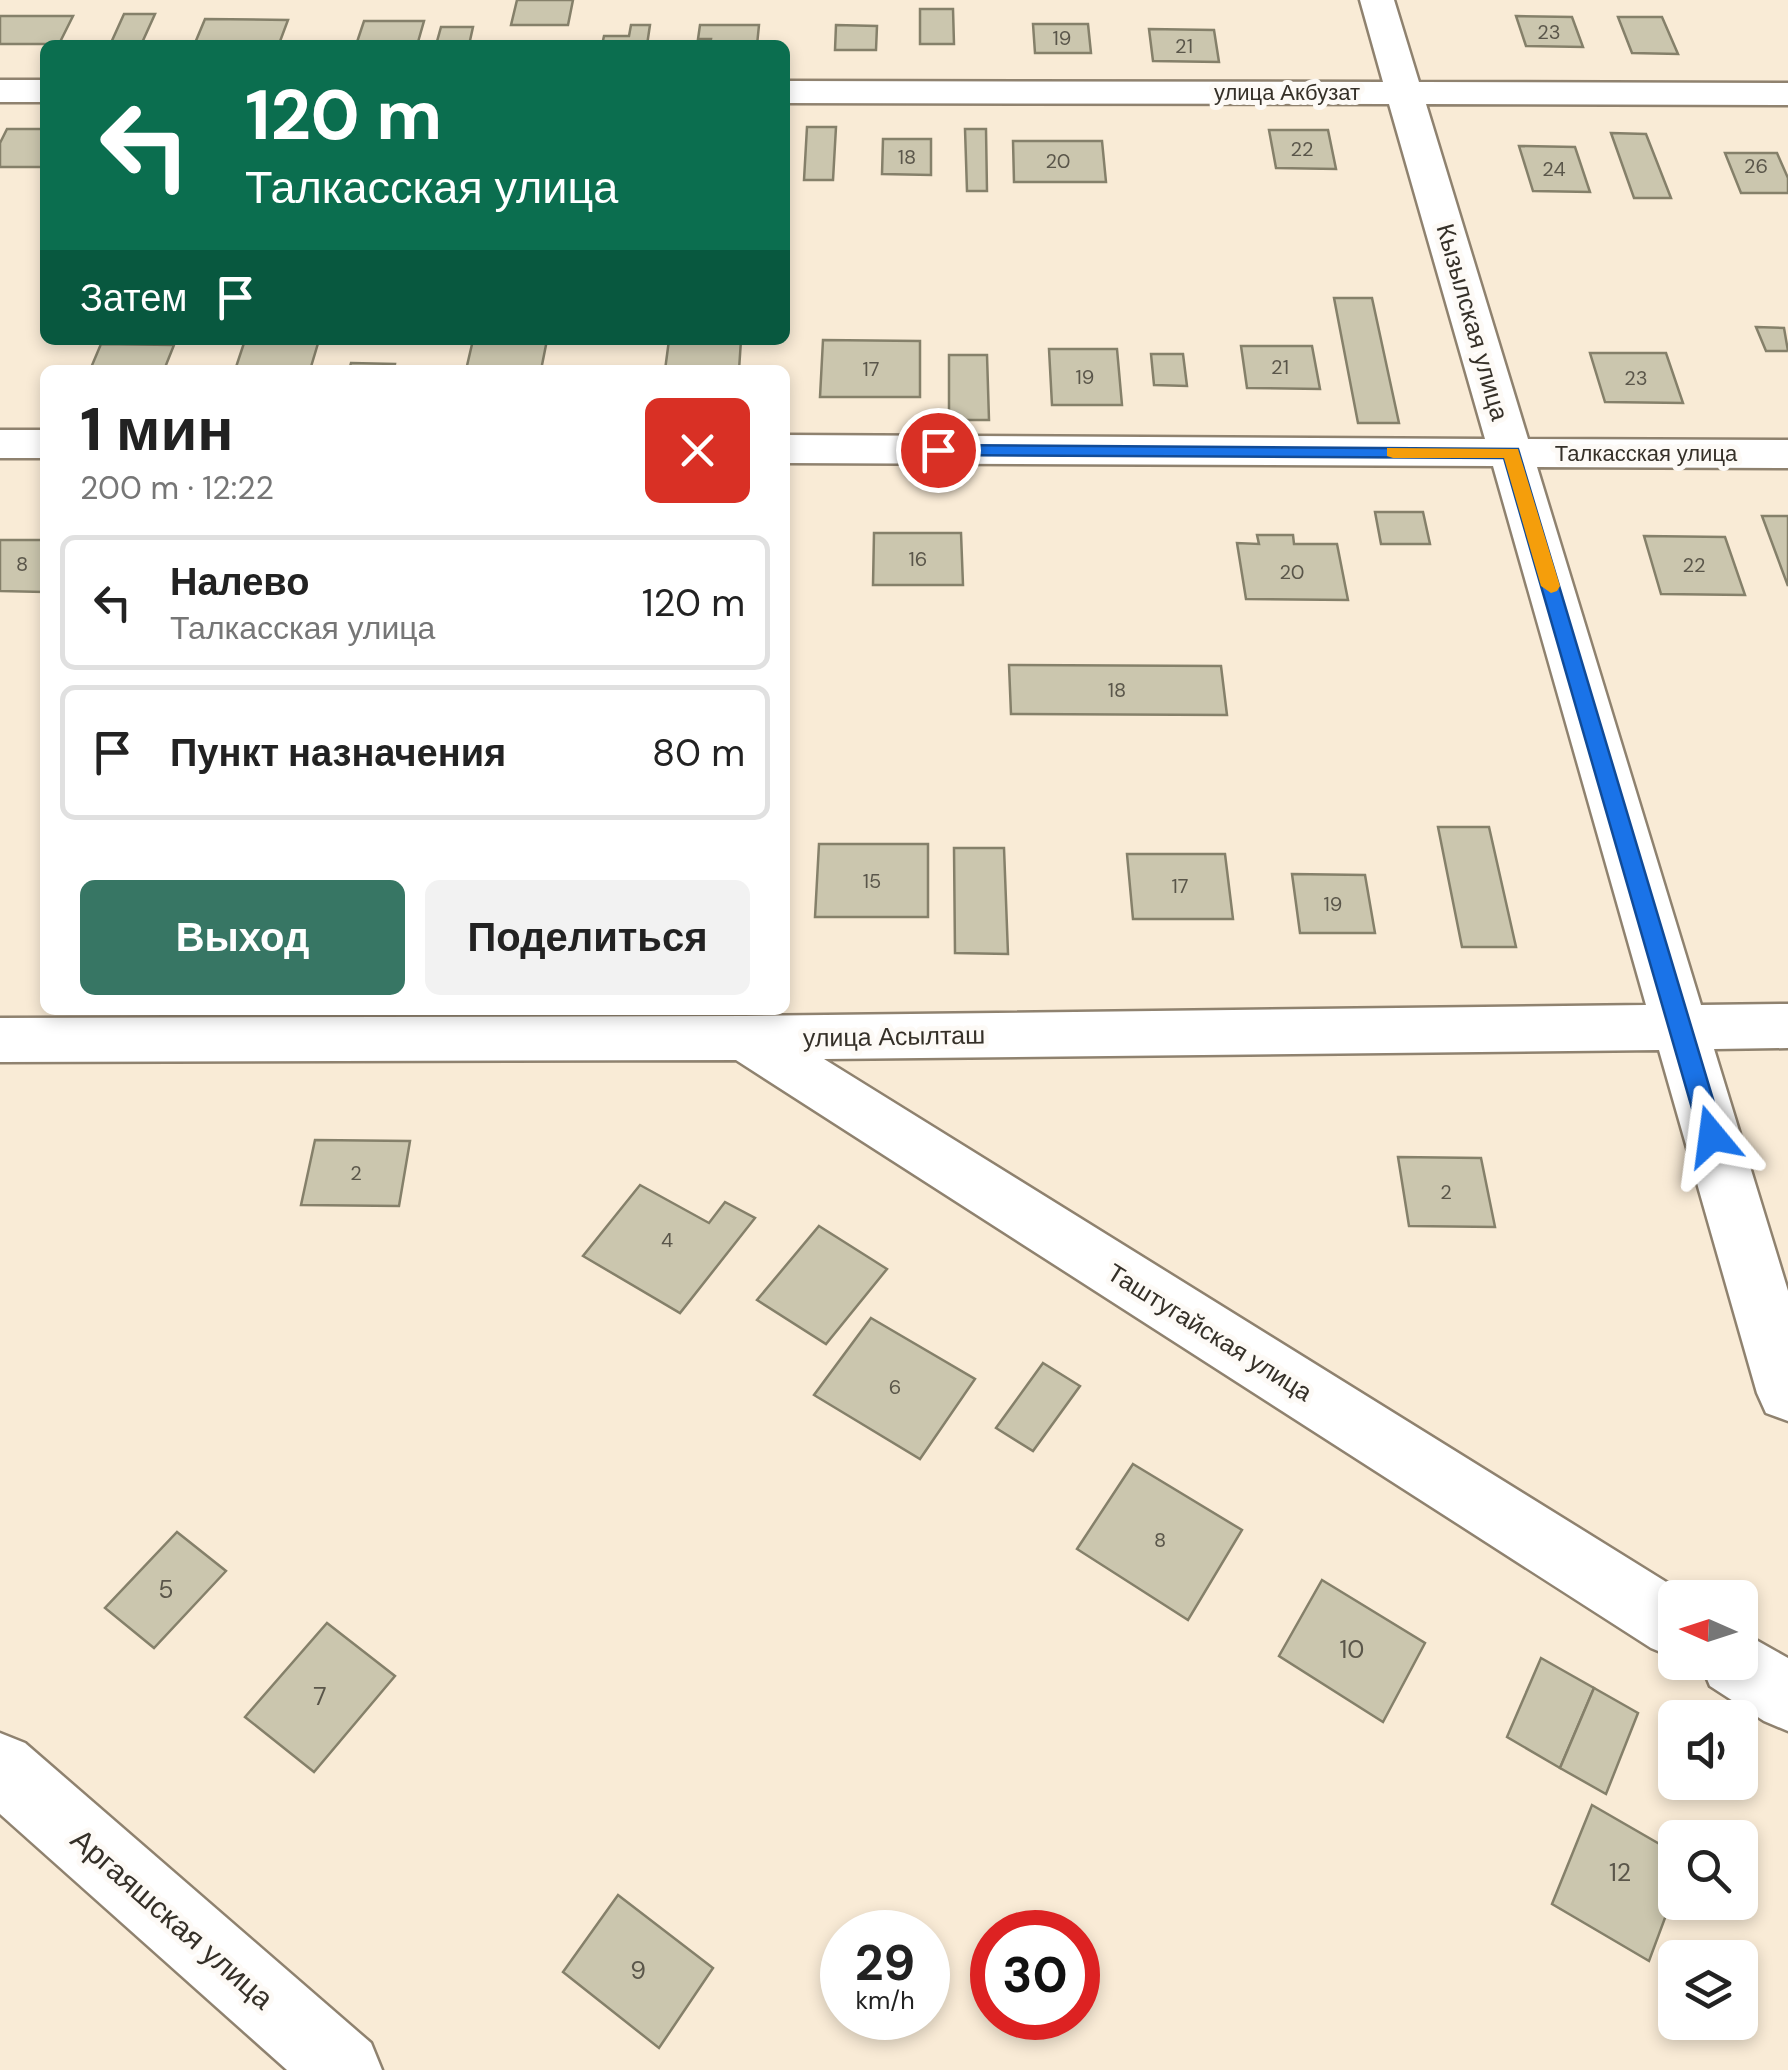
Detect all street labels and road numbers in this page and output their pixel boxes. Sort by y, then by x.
street label: улица Акбузат [1214,78,1360,107]
street label: Кызылская улица [1429,220,1516,425]
street label: Талкасская улица [1555,439,1738,468]
street label: улица Асылташ [803,1018,985,1055]
street label: Таштугайская улица [1101,1256,1318,1409]
street label: Аргаяшская улица [63,1820,282,2018]

